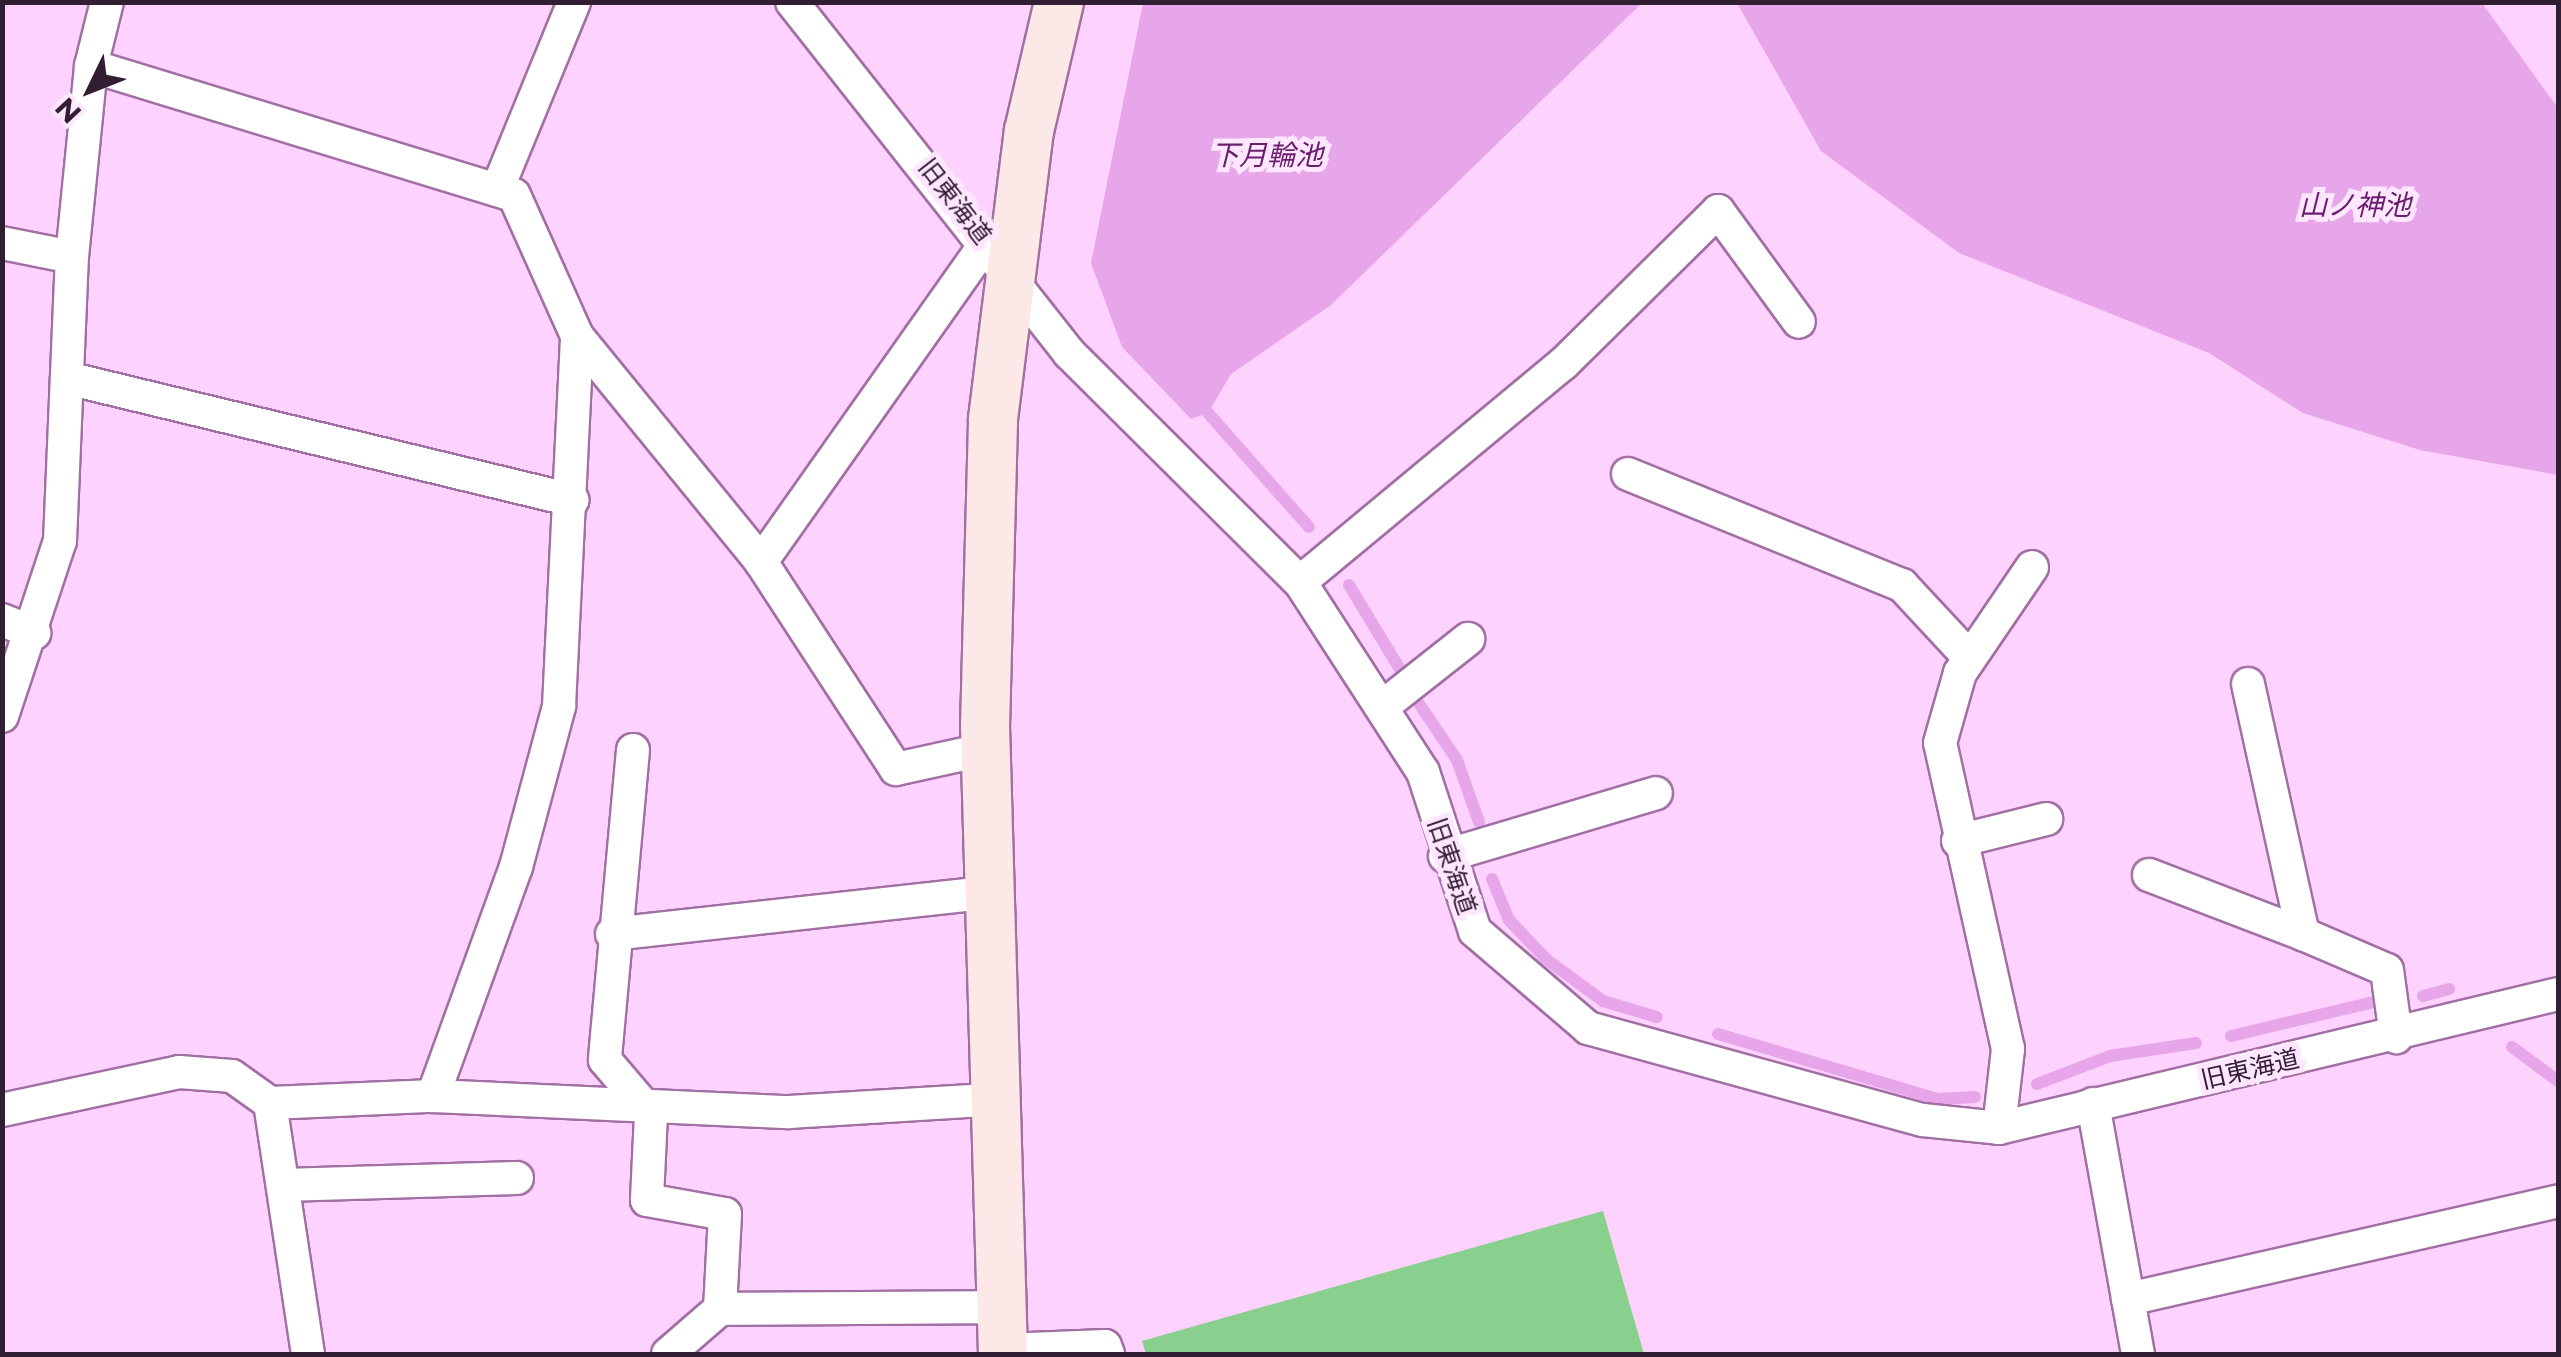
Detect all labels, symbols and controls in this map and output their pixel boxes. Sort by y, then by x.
north arrow [40,40,140,140]
text: N [48,91,88,130]
water label: 下月輪池 [1211,138,1323,172]
street label: 旧東海道 [912,152,998,250]
water label: 山ノ神池 [2299,188,2411,222]
street label: 旧東海道 [1422,814,1482,918]
street label: 旧東海道 [2198,1043,2302,1095]

